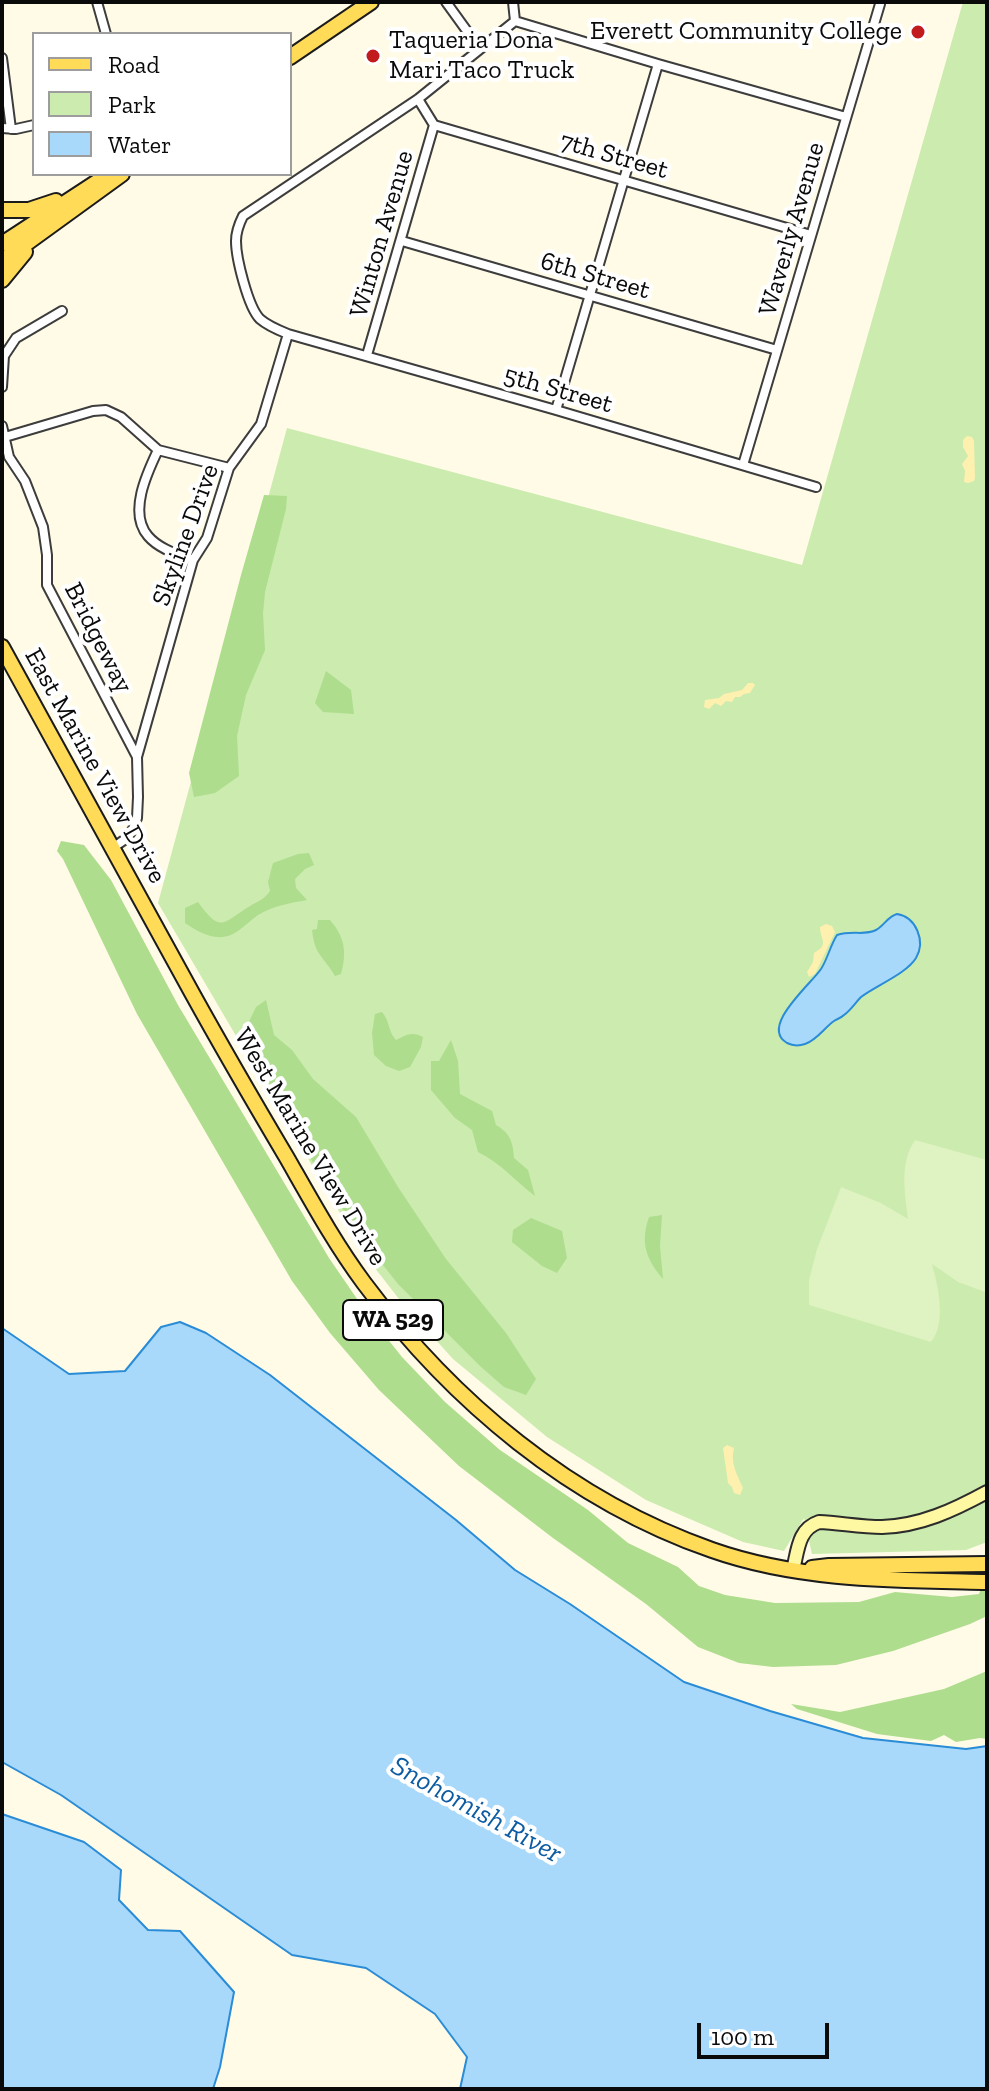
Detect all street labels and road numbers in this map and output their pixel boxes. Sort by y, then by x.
street label: 7th Street [556,126,672,186]
street label: Waverly Avenue [752,139,832,319]
street label: Winton Avenue [343,147,421,321]
street label: 6th Street [537,246,653,306]
street label: 5th Street [500,360,616,420]
street label: Skyline Drive [146,460,226,610]
street label: Bridgeway [57,578,139,698]
street label: East Marine View Drive [17,643,173,889]
street label: West Marine View Drive [227,1023,393,1271]
road number: WA 529 [343,1300,443,1340]

